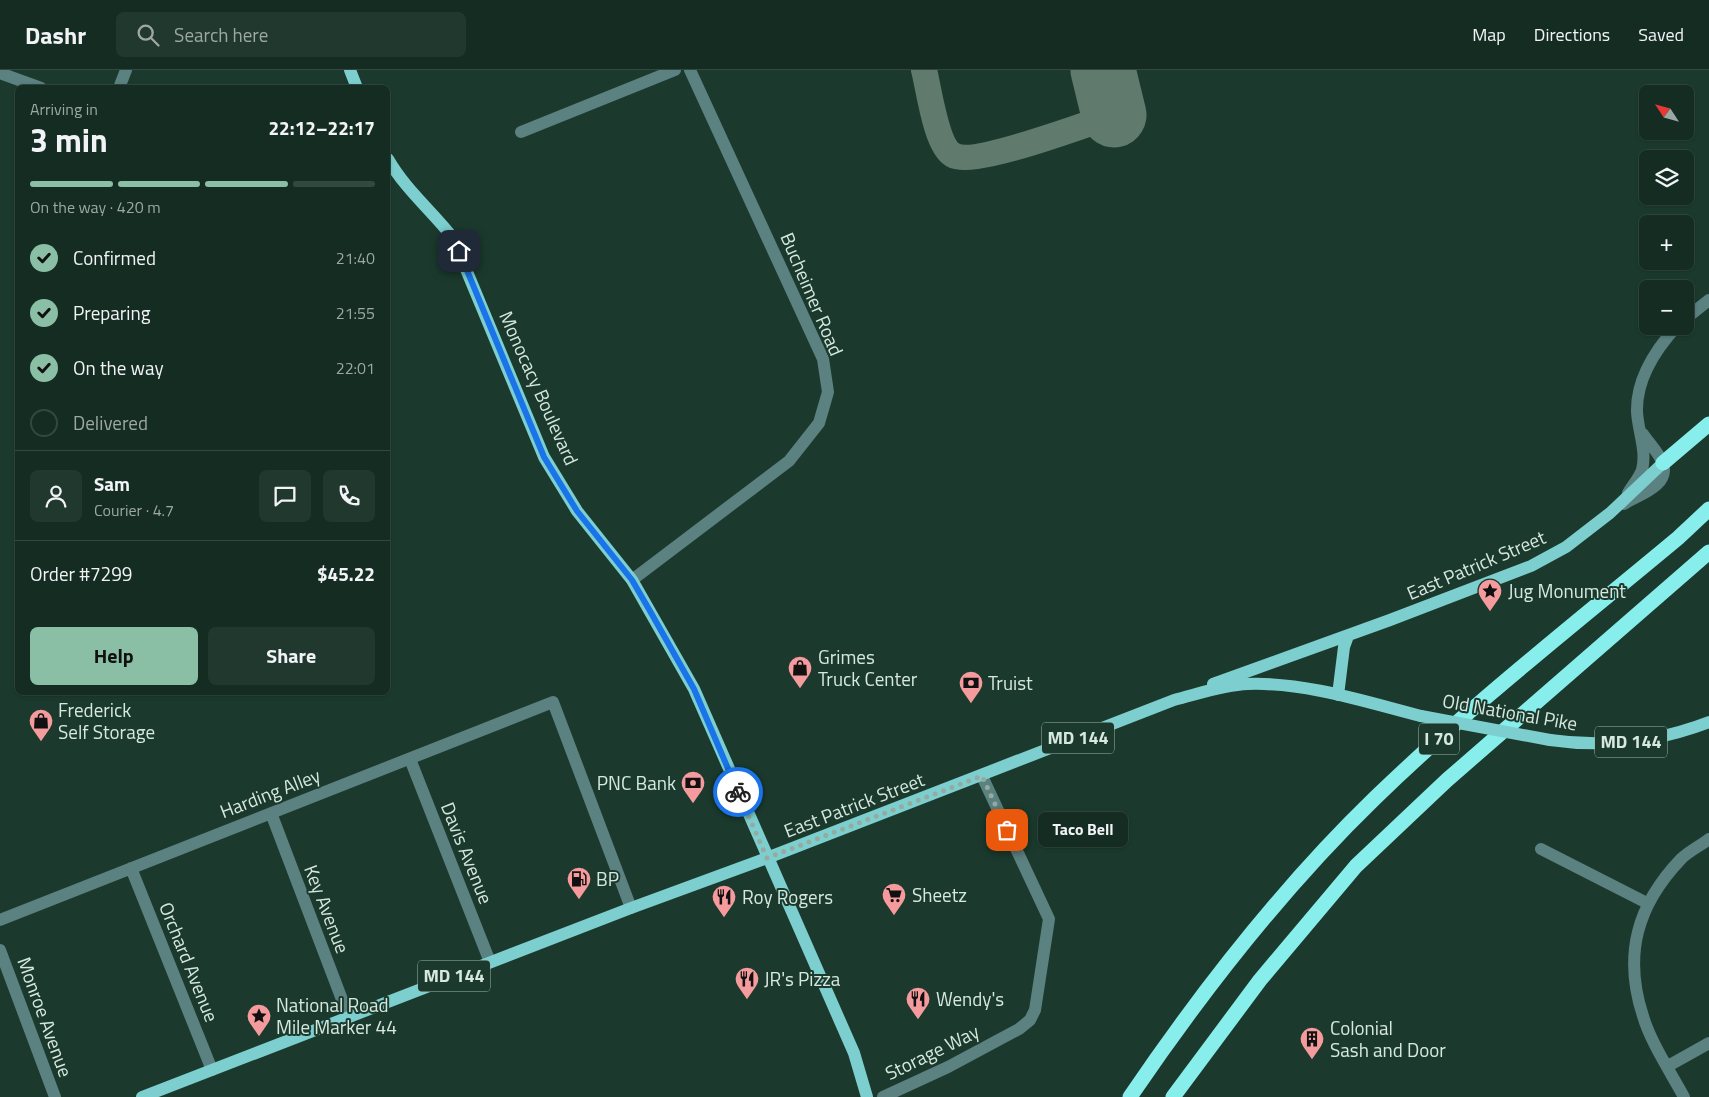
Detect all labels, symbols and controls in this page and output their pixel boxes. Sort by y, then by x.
search box [116,12,466,57]
text: Dashr [25,17,86,53]
text: Search here [174,20,268,49]
icon: search [134,21,162,49]
text: Map [1472,21,1506,48]
text: Directions [1534,21,1610,48]
text: Saved [1638,21,1684,48]
north arrow [1639,85,1694,140]
map controls [1639,85,1694,335]
text: Arriving in [30,97,98,121]
text: 22:12–22:17 [268,113,375,142]
text: 3 min [30,116,108,164]
button: layers [1639,150,1694,205]
text: On the way · 420 m [30,195,161,219]
button: + [1639,215,1694,270]
street label: Bucheimer Road [773,228,851,360]
pin [438,230,480,272]
icon: home [445,237,473,265]
text: Confirmed [73,243,156,272]
icon: check [30,244,58,272]
text: 21:40 [336,246,375,270]
button: − [1639,280,1694,335]
text: Preparing [73,298,150,327]
icon: check [30,299,58,327]
text: 21:55 [336,301,375,325]
street label: Monocacy Boulevard [492,306,586,470]
text: On the way [73,353,164,382]
icon: check [30,354,58,382]
text: 22:01 [336,356,375,380]
text: Delivered [73,408,148,437]
text: Sam [94,469,130,498]
button: person [30,470,82,522]
button: chat [259,470,311,522]
button: phone [323,470,375,522]
text: Courier · 4.7 [94,498,174,522]
street label: East Patrick Street [1402,522,1550,607]
text: Order #7299 [30,559,132,588]
text: $45.22 [317,559,375,588]
place label: Jug Monument [1508,576,1626,605]
place icon: Jug Monument [1477,578,1503,612]
button: Help [30,627,198,685]
button: Share [208,627,375,685]
place label: Grimes Truck Center [818,642,918,693]
shop icon: Grimes Truck Center [787,655,813,689]
place label: Truist [988,668,1033,697]
bank icon: Truist [958,670,984,704]
street label: Old National Pike [1440,685,1580,738]
place label: Frederick Self Storage [58,695,155,746]
shop icon: Frederick Self Storage [28,708,54,742]
road number: MD 144 [1042,722,1114,754]
road number: I 70 [1419,724,1459,754]
road number: MD 144 [1595,726,1667,758]
street label: Harding Alley [215,760,324,825]
street label: East Patrick Street [779,764,929,845]
courier [713,767,763,817]
place label: PNC Bank [597,768,676,797]
bank icon: PNC Bank [680,770,706,804]
icon: bike [724,778,752,806]
street label: Davis Avenue [434,798,501,908]
pin [986,809,1028,851]
callout: Taco Bell [1037,812,1127,848]
icon: bag [993,816,1021,844]
text: Taco Bell [1052,817,1114,841]
street label: Key Avenue [297,860,358,957]
place label: BP [596,864,619,893]
fuel station icon: BP [566,866,592,900]
place label: Sheetz [912,880,967,909]
place label: Roy Rogers [742,882,833,911]
supermarket icon: Sheetz [881,882,907,916]
restaurant icon: Roy Rogers [711,884,737,918]
street label: Orchard Avenue [152,898,227,1026]
street label: Monroe Avenue [10,953,81,1081]
road number: MD 144 [418,960,490,991]
place label: JR's Pizza [764,964,841,993]
restaurant icon: JR's Pizza [734,966,760,1000]
place label: Wendy's [936,984,1004,1013]
restaurant icon: Wendy's [905,986,931,1020]
place label: National Road Mile Marker 44 [276,990,397,1041]
place icon: National Road Mile Marker 44 [246,1003,272,1037]
place label: Colonial Sash and Door [1330,1013,1446,1064]
street label: Storage Way [880,1016,984,1087]
building icon: Colonial Sash and Door [1299,1026,1325,1060]

